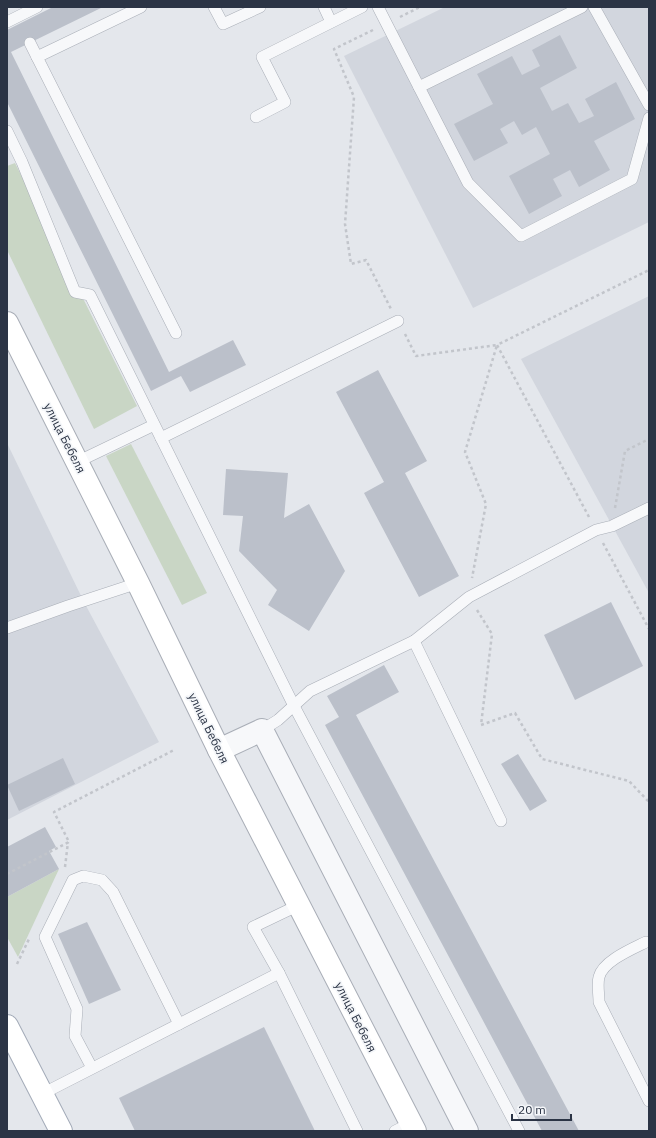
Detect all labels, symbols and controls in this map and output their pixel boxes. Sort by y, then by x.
street label: улица Бебеля [41,400,89,476]
street label: улица Бебеля [185,690,233,766]
street label: улица Бебеля [332,979,380,1055]
scale bar [512,1096,571,1122]
text: 20 m [518,1102,546,1117]

